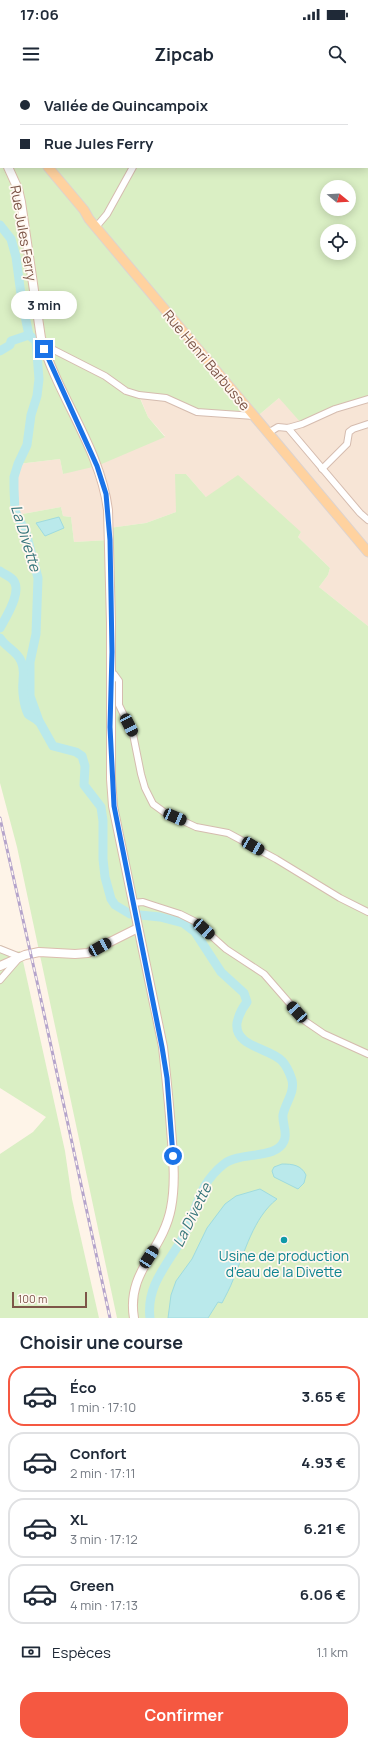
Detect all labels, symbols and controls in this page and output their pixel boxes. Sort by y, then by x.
text: 17:06 [20,4,59,25]
text: Zipcab [154,42,214,66]
icon: menu [20,43,42,65]
icon: search [326,43,348,65]
text: Vallée de Quincampoix [44,95,208,116]
text: Rue Jules Ferry [44,133,153,154]
north arrow [320,180,356,216]
map controls [320,180,356,260]
street label: Rue Jules Ferry [6,184,42,283]
button: locate [320,224,356,260]
callout: 3 min [11,291,77,319]
text: 3 min [27,296,61,314]
street label: Rue Henri Barbusse [159,306,255,414]
route end [35,340,53,358]
water label: La Divette [6,502,46,575]
car [118,712,140,738]
car [162,807,188,827]
car [240,835,266,857]
car [191,917,217,941]
car [87,936,113,958]
car [285,999,309,1025]
route start [164,1147,182,1165]
water label: La Divette [168,1178,217,1250]
marker: Usine de production d'eau de la Divette [279,1235,289,1245]
car [137,1244,161,1270]
place label: Usine de production d'eau de la Divette [219,1246,349,1281]
scale bar [12,1290,87,1309]
text: 100 m [18,1291,47,1306]
text: Choisir une course [20,1330,183,1354]
text: Éco [70,1377,96,1398]
icon: car [22,1378,58,1414]
text: 3.65 € [301,1386,346,1407]
text: 1 min · 17:10 [70,1398,136,1416]
text: Confort [70,1443,127,1464]
icon: car [22,1444,58,1480]
text: 4.93 € [301,1452,346,1473]
text: 2 min · 17:11 [70,1464,136,1482]
text: XL [70,1509,88,1530]
icon: car [22,1510,58,1546]
text: 6.21 € [303,1518,346,1539]
text: 3 min · 17:12 [70,1530,138,1548]
text: Green [70,1575,114,1596]
icon: car [22,1576,58,1612]
text: 6.06 € [300,1584,346,1605]
text: 4 min · 17:13 [70,1596,138,1614]
icon: cash [20,1641,42,1663]
text: Espèces [52,1642,111,1663]
text: 1.1 km [317,1643,348,1661]
button: Confirmer [20,1692,348,1738]

